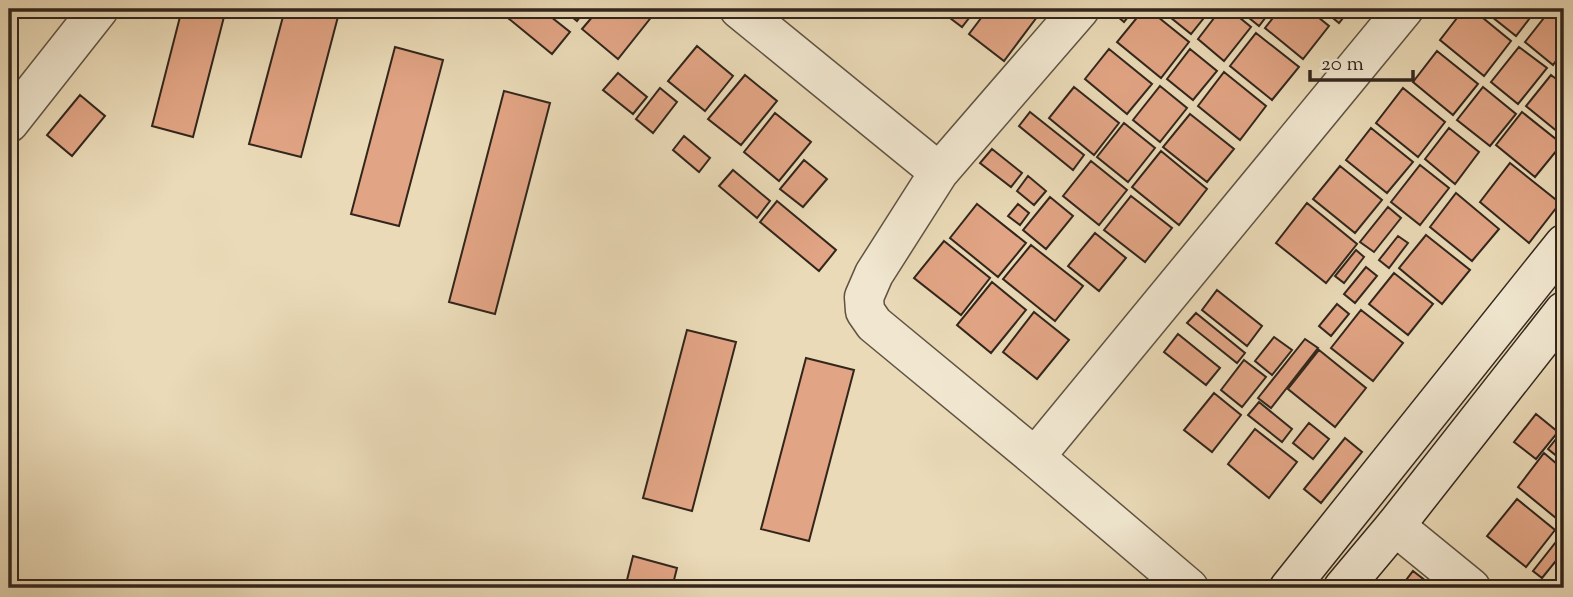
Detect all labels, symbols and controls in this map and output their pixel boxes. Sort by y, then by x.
scale bar [1310,38,1414,82]
text: 20 m [1321,50,1364,80]

